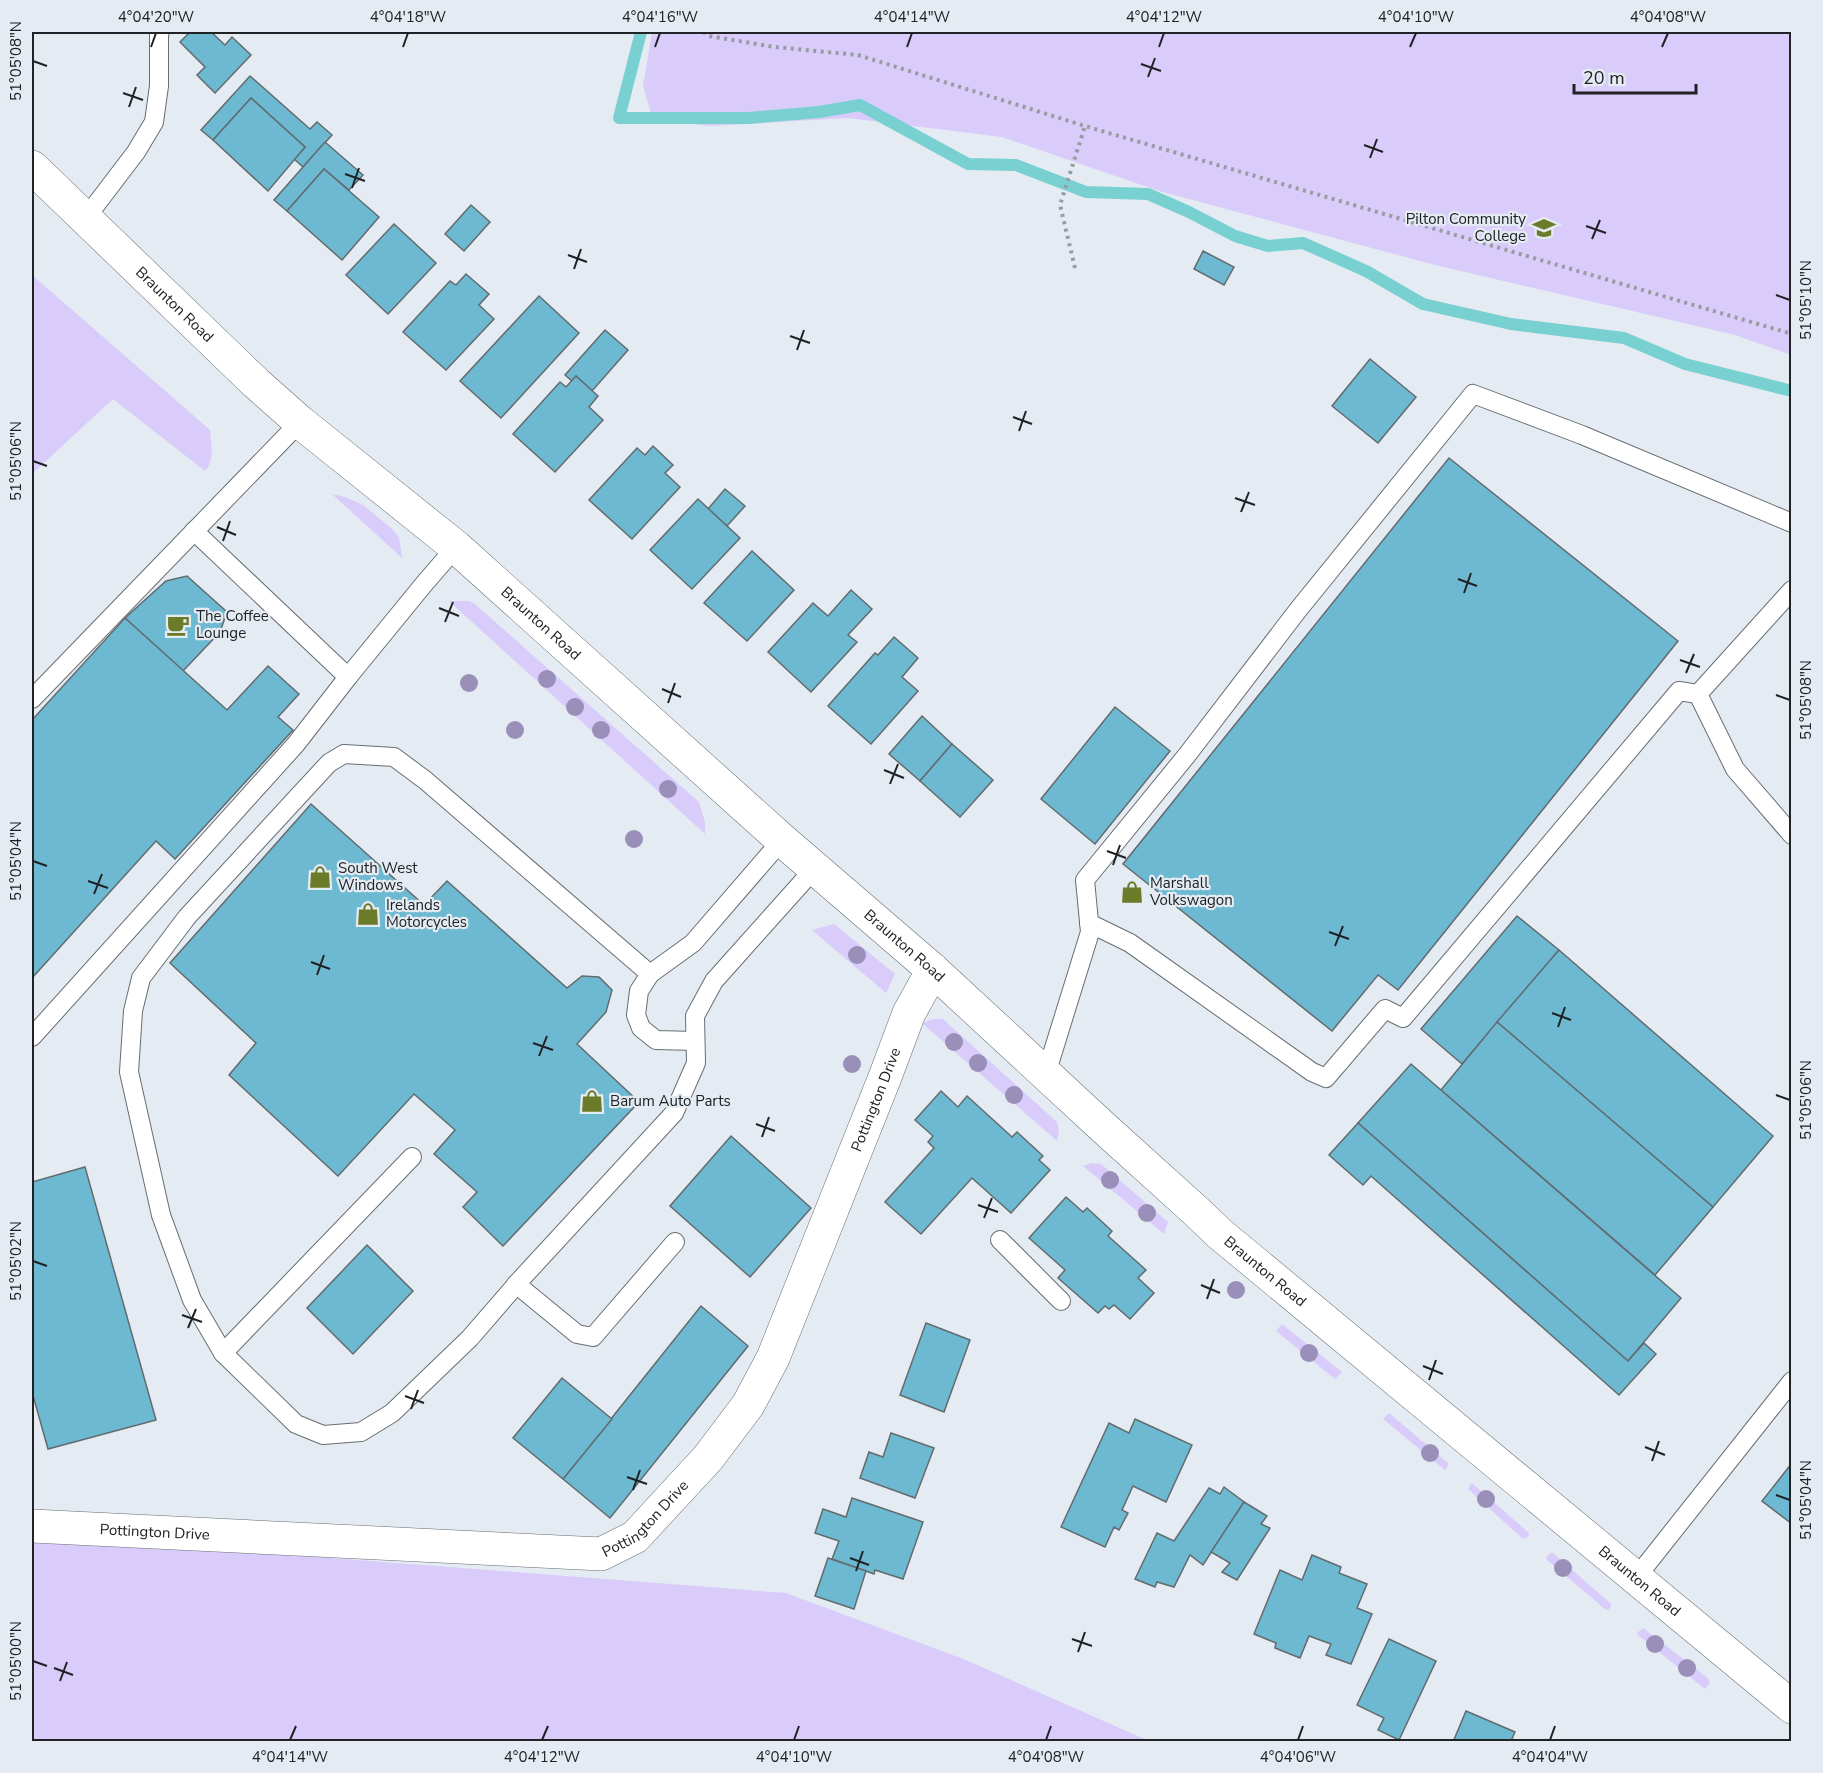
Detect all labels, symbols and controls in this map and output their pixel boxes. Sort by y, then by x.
text: 4°04'20"W [118,7,195,27]
text: 4°04'18"W [370,7,447,27]
text: 4°04'16"W [622,7,699,27]
text: 4°04'14"W [874,7,951,27]
text: 4°04'12"W [1126,7,1203,27]
text: 4°04'10"W [1378,7,1455,27]
text: 4°04'08"W [1630,7,1707,27]
text: 51°05'08"N [6,21,26,101]
scale bar [1574,57,1696,95]
text: 20 m [1583,66,1625,90]
place label: Pilton Community College [1406,209,1526,246]
school or university icon: Pilton Community College [1531,215,1557,241]
text: 51°05'10"N [1796,260,1816,340]
street label: Braunton Road [131,262,218,347]
text: 51°05'06"N [6,421,26,501]
street label: Braunton Road [497,582,585,665]
place label: The Coffee Lounge [196,606,269,643]
cafe icon: The Coffee Lounge [165,612,191,638]
text: 51°05'08"N [1796,660,1816,740]
text: 51°05'04"N [6,821,26,901]
place label: South West Windows [338,858,418,895]
shop icon: South West Windows [307,864,333,890]
place label: Marshall Volkswagon [1149,873,1233,910]
shop icon: Marshall Volkswagon [1119,879,1145,905]
place label: Irelands Motorcycles [386,895,467,932]
shop icon: Irelands Motorcycles [355,901,381,927]
street label: Braunton Road [860,905,949,986]
street label: Pottington Drive [846,1045,905,1155]
text: 51°05'06"N [1796,1060,1816,1140]
shop icon: Barum Auto Parts [579,1088,605,1114]
place label: Barum Auto Parts [610,1091,731,1111]
text: 51°05'02"N [6,1221,26,1301]
street label: Braunton Road [1220,1231,1311,1311]
text: 51°05'04"N [1796,1460,1816,1540]
street label: Pottington Drive [599,1476,693,1562]
street label: Pottington Drive [99,1519,210,1545]
street label: Braunton Road [1594,1541,1685,1621]
text: 51°05'00"N [6,1621,26,1701]
text: 4°04'14"W [252,1747,329,1767]
text: 4°04'12"W [504,1747,581,1767]
text: 4°04'10"W [756,1747,833,1767]
text: 4°04'08"W [1008,1747,1085,1767]
text: 4°04'06"W [1260,1747,1337,1767]
text: 4°04'04"W [1512,1747,1589,1767]

